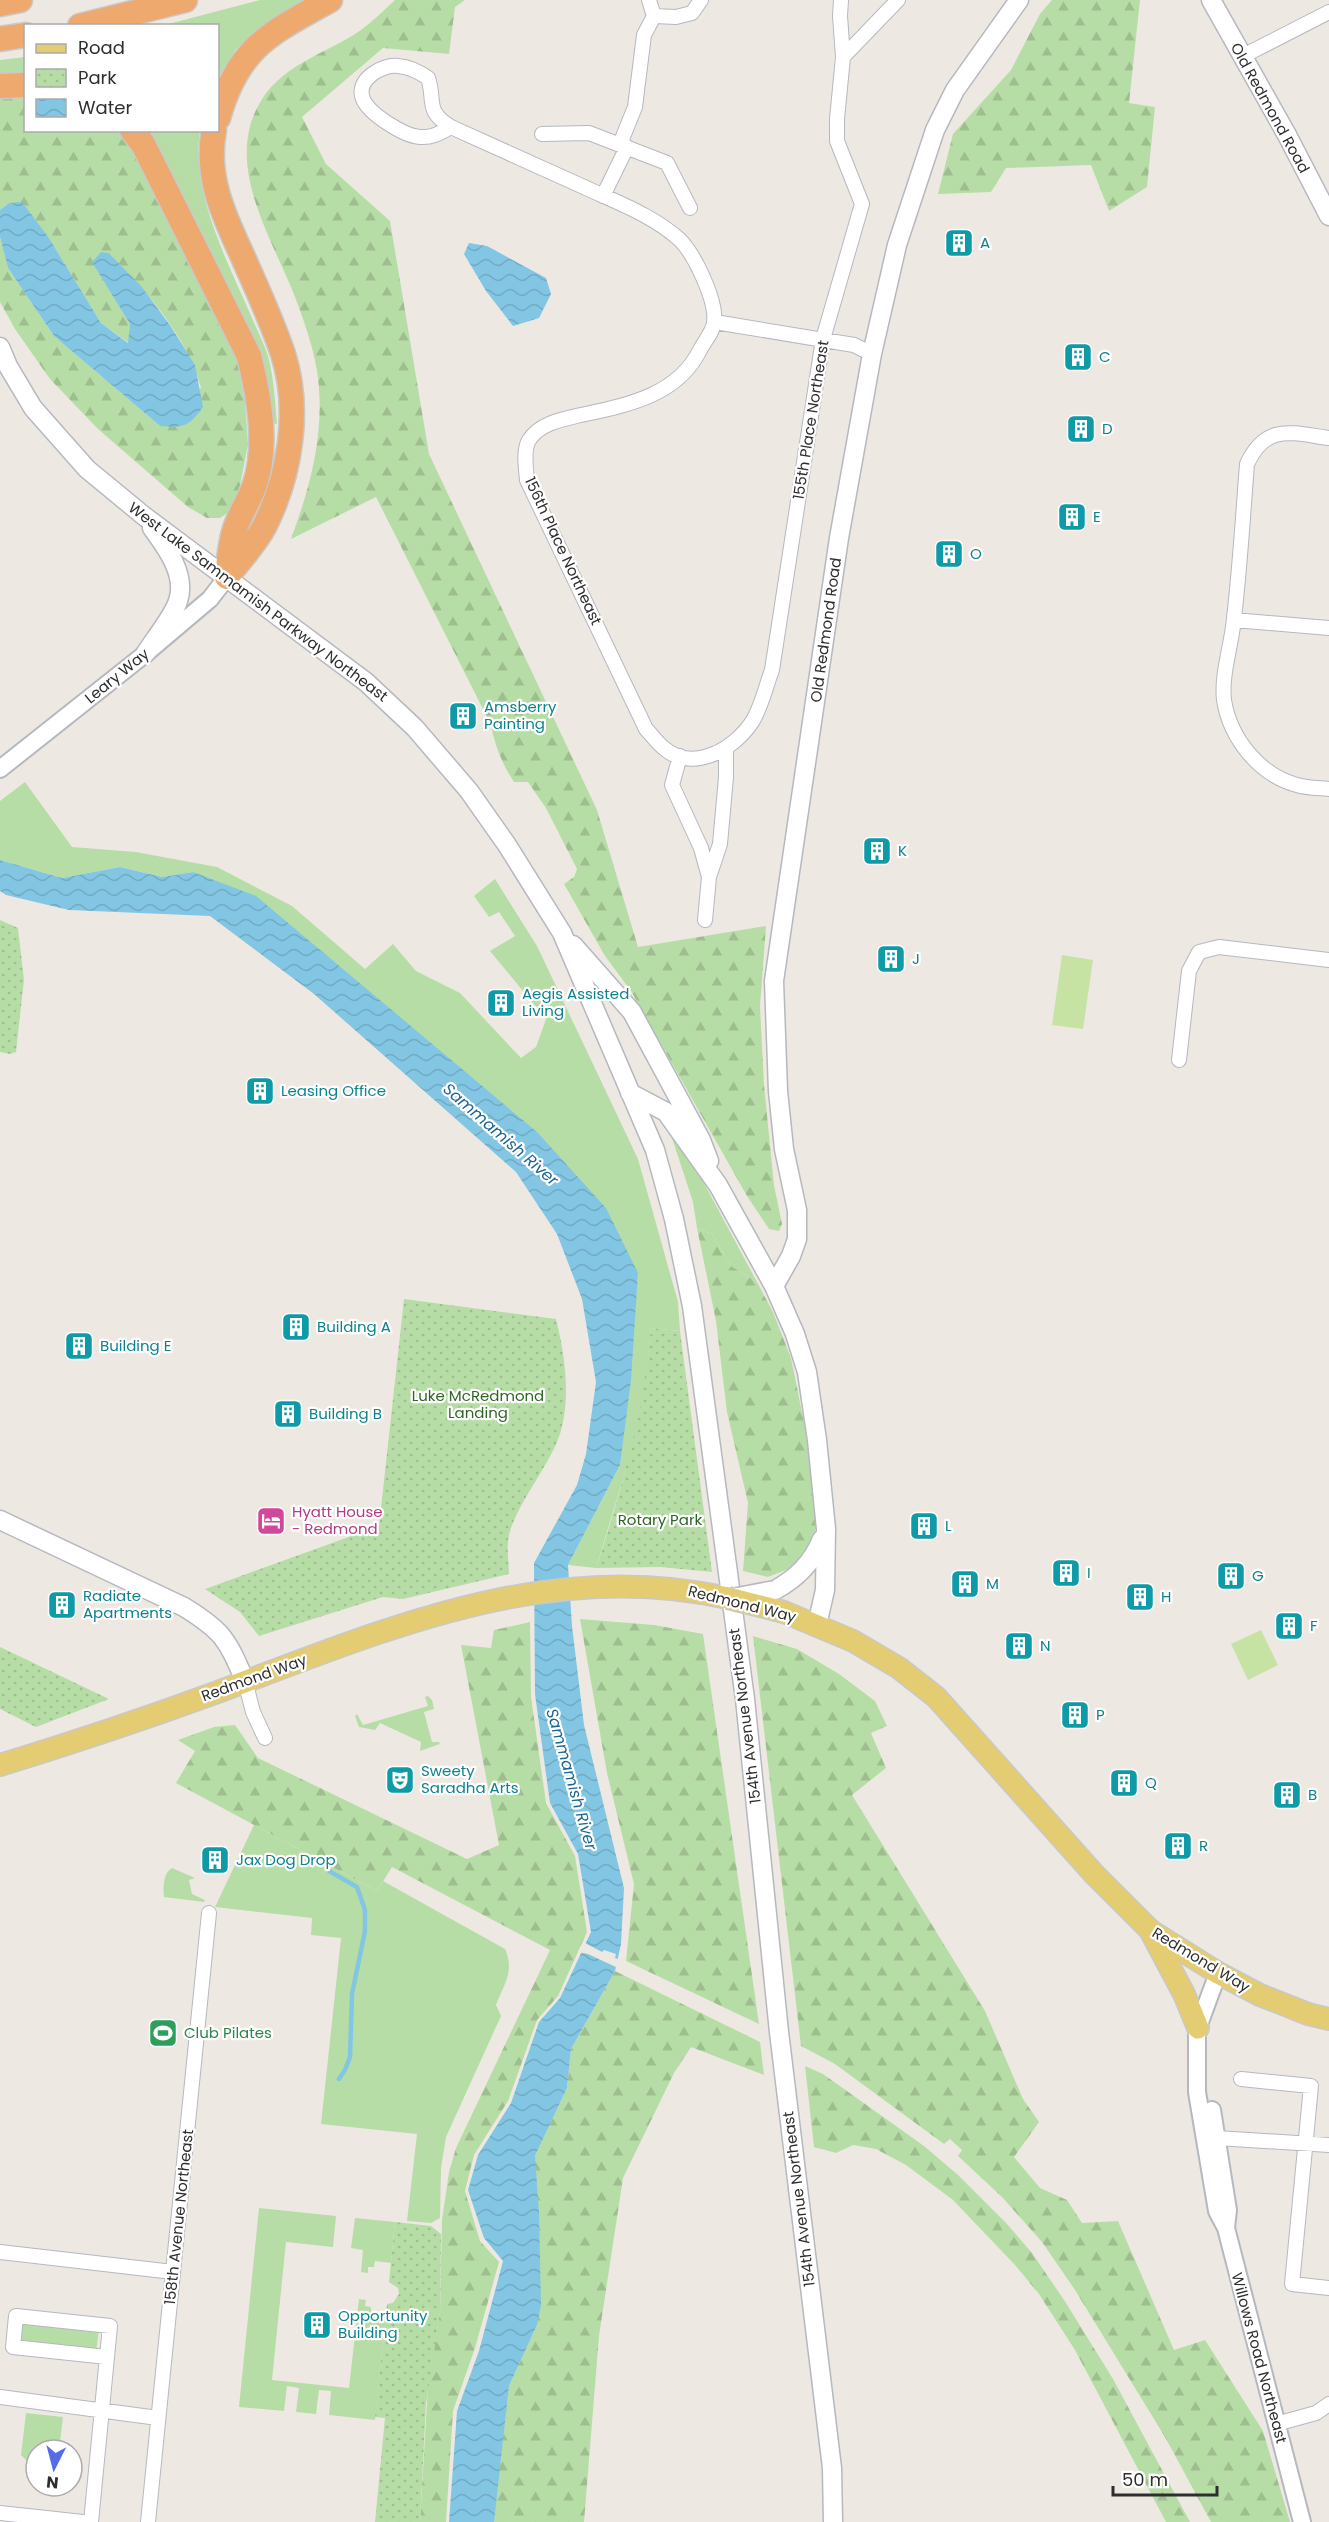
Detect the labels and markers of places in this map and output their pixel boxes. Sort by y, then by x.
building icon: A [943,227,975,259]
place label: A [980,232,990,253]
building icon: C [1062,341,1094,373]
place label: C [1099,346,1111,367]
building icon: D [1065,413,1097,445]
place label: D [1102,418,1113,439]
building icon: E [1056,501,1088,533]
place label: E [1093,506,1101,527]
building icon: O [933,538,965,570]
place label: O [970,543,982,564]
place label: Amsberry Painting [484,696,557,734]
building icon: Amsberry Painting [447,700,479,732]
building icon: K [861,835,893,867]
place label: K [898,840,907,861]
building icon: J [875,943,907,975]
place label: J [912,948,920,969]
place label: Aegis Assisted Living [522,983,629,1021]
building icon: Aegis Assisted Living [485,987,517,1019]
building icon: Leasing Office [244,1075,276,1107]
place label: Leasing Office [281,1080,386,1101]
building icon: Building A [280,1311,312,1343]
place label: Building A [317,1316,391,1337]
building icon: Building E [63,1330,95,1362]
place label: Building E [100,1335,171,1356]
building icon: Building B [272,1398,304,1430]
place label: Building B [309,1403,382,1424]
place label: Hyatt House - Redmond [292,1501,383,1539]
hotel icon: Hyatt House - Redmond [255,1505,287,1537]
building icon: L [908,1510,940,1542]
place label: L [945,1515,952,1536]
building icon: I [1050,1557,1082,1589]
building icon: G [1215,1560,1247,1592]
place label: I [1087,1562,1091,1583]
place label: G [1252,1565,1264,1586]
building icon: M [949,1568,981,1600]
place label: M [986,1573,999,1594]
building icon: H [1124,1581,1156,1613]
place label: Radiate Apartments [83,1585,172,1623]
place label: H [1161,1586,1171,1607]
building icon: Radiate Apartments [46,1589,78,1621]
building icon: F [1273,1610,1305,1642]
place label: F [1310,1615,1318,1636]
building icon: N [1003,1630,1035,1662]
place label: N [1040,1635,1051,1656]
building icon: P [1059,1699,1091,1731]
place label: P [1096,1704,1105,1725]
place label: Sweety Saradha Arts [421,1760,519,1798]
theatre icon: Sweety Saradha Arts [384,1764,416,1796]
building icon: Q [1108,1767,1140,1799]
place label: Q [1145,1772,1157,1793]
building icon: B [1271,1779,1303,1811]
place label: B [1308,1784,1317,1805]
building icon: R [1162,1830,1194,1862]
place label: R [1199,1835,1208,1856]
building icon: Jax Dog Drop [199,1844,231,1876]
place label: Jax Dog Drop [236,1849,336,1870]
sports icon: Club Pilates [147,2017,179,2049]
place label: Club Pilates [184,2022,272,2043]
place label: Opportunity Building [338,2305,428,2343]
building icon: Opportunity Building [301,2309,333,2341]

